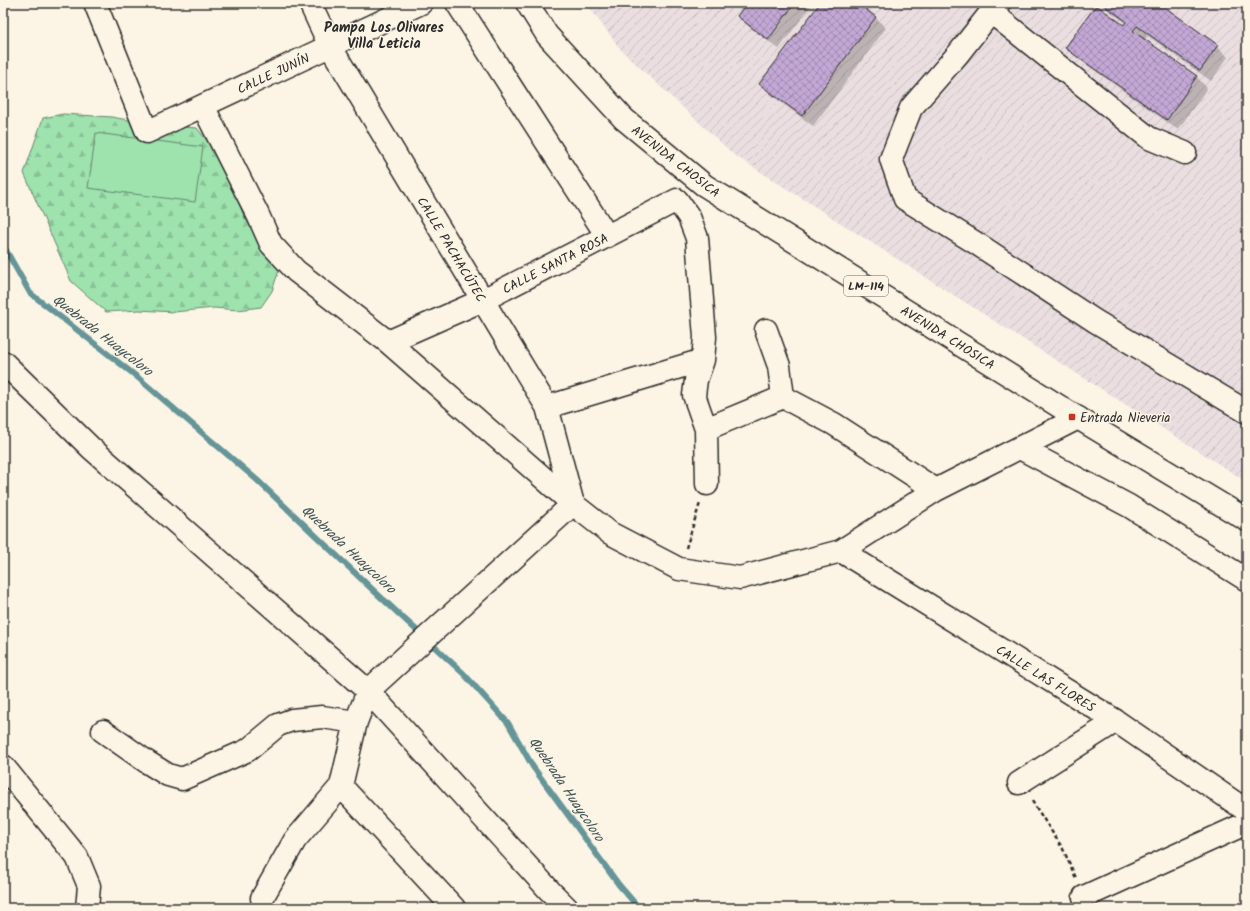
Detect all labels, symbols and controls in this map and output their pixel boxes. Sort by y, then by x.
district label: Pampa Los Olivares Villa Leticia [324,17,444,55]
street label: CALLE JUNÍN [234,48,314,100]
street label: AVENIDA CHOSICA [626,121,724,204]
street label: CALLE PACHACÚTEC [411,193,491,307]
street label: CALLE SANTA ROSA [499,228,613,300]
road number: LM-114 [844,276,888,296]
water label: Quebrada Huaycoloro [47,289,159,383]
street label: AVENIDA CHOSICA [896,301,999,376]
place label: Entrada Nieveria [1080,408,1170,429]
marker: Entrada Nieveria [1067,412,1077,422]
water label: Quebrada Huaycoloro [296,500,402,601]
street label: CALLE LAS FLORES [991,640,1099,718]
water label: Quebrada Huaycoloro [523,733,610,848]

